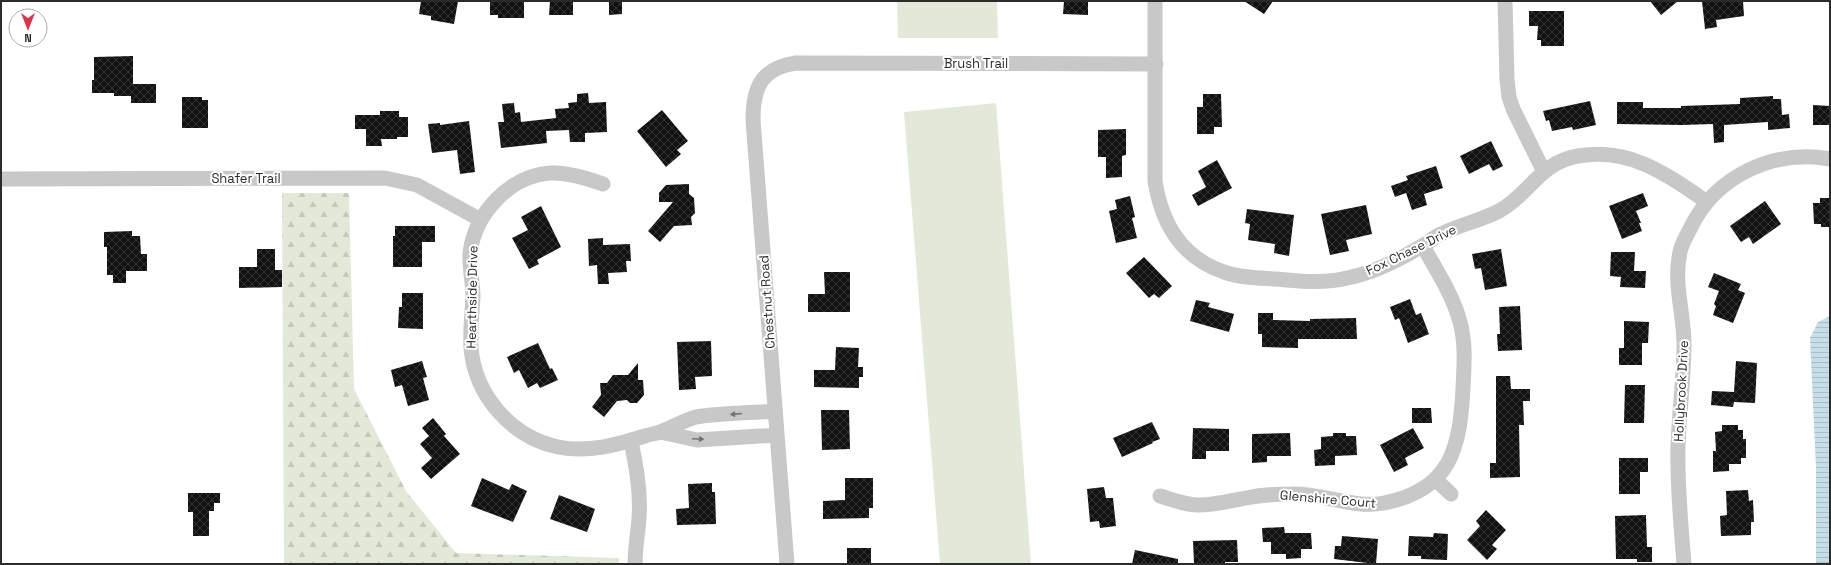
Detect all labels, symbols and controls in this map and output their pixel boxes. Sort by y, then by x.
north arrow [8,8,48,48]
text: N [24,31,32,45]
street label: Brush Trail [944,55,1008,72]
street label: Shafer Trail [211,170,281,187]
street label: Fox Chase Drive [1363,221,1459,279]
street label: Hearthside Drive [463,245,481,349]
street label: Chestnut Road [755,255,779,349]
street label: Hollybrook Drive [1670,340,1692,442]
one-way arrow [730,411,742,418]
one-way arrow [692,436,704,443]
street label: Glenshire Court [1279,486,1377,512]

